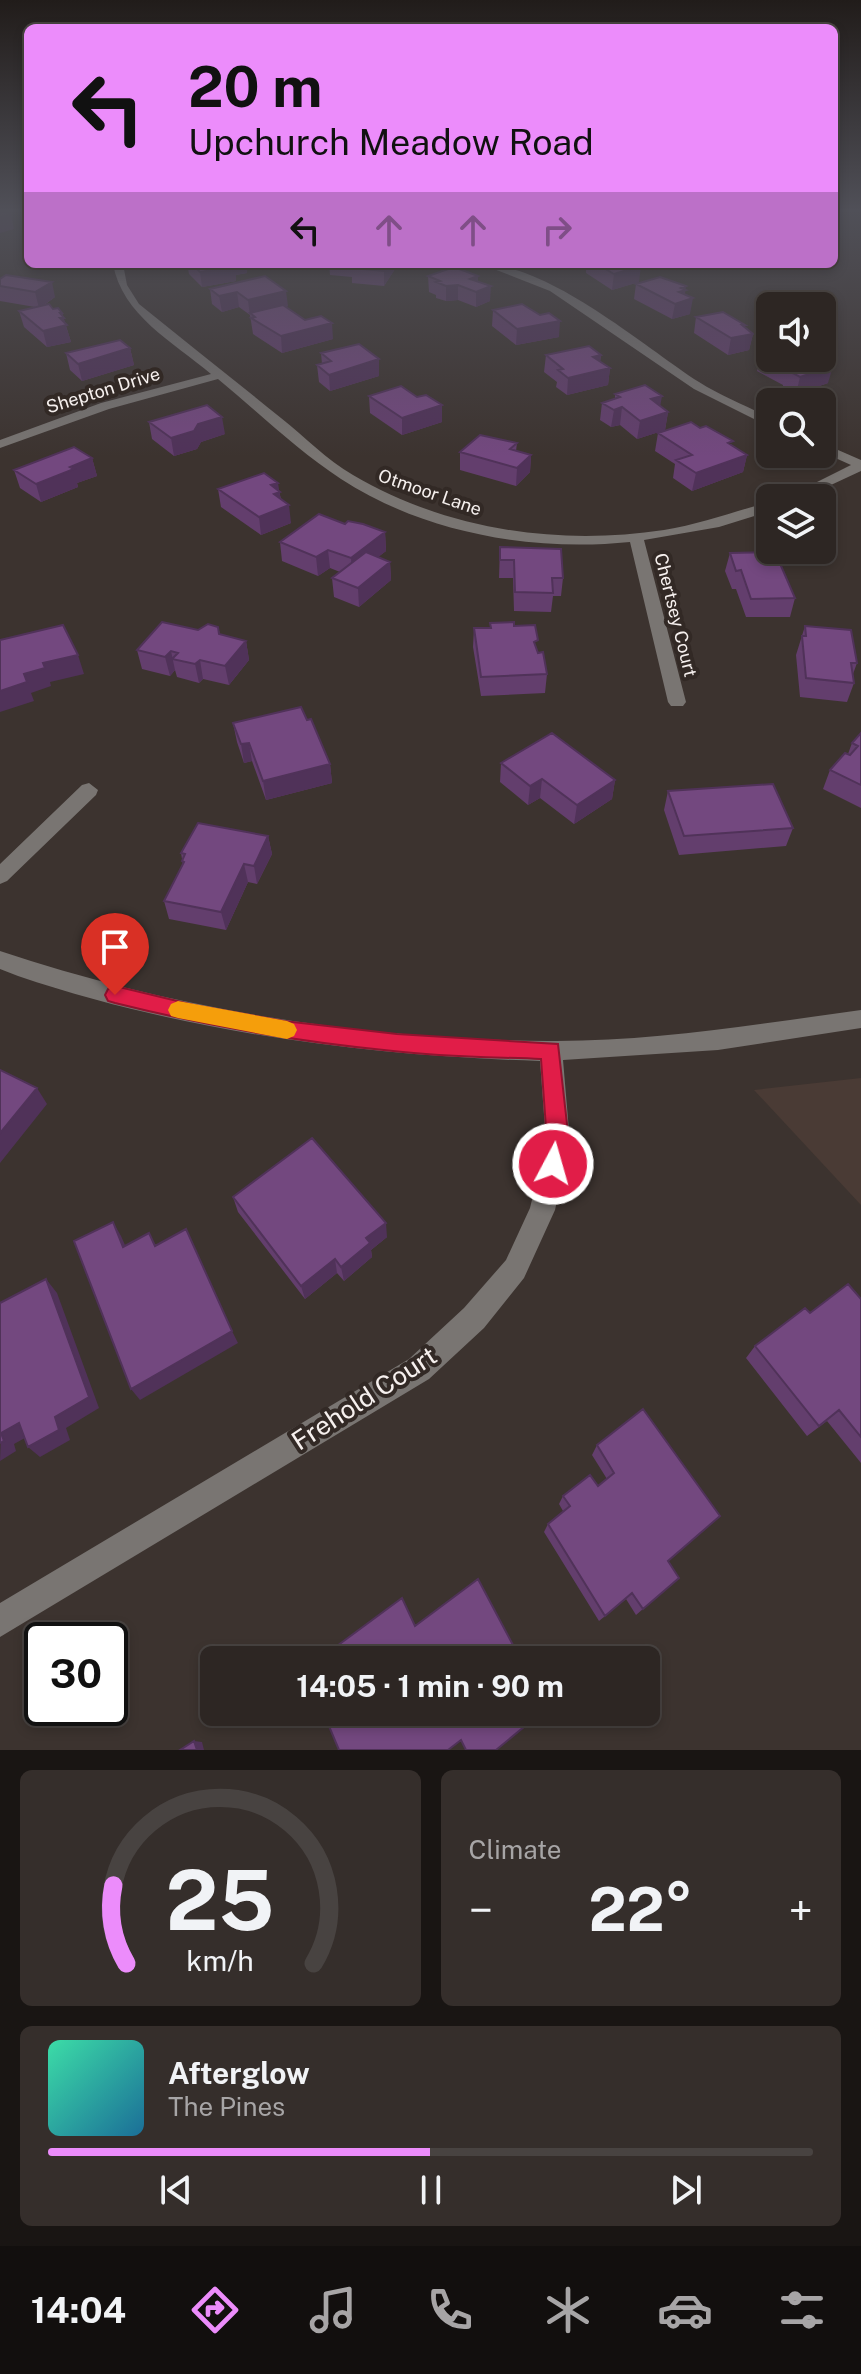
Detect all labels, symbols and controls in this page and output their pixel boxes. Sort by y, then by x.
text: 20 m [188,54,322,120]
icon: left [56,56,160,160]
text: Upchurch Meadow Road [188,121,594,163]
icon: left [283,208,327,252]
icon: ahead [367,208,411,252]
icon: ahead [451,208,495,252]
icon: right [535,208,579,252]
map controls [756,292,836,564]
button: sound [756,292,836,372]
street label: Shepton Drive [44,363,162,417]
button: search [756,388,836,468]
street label: Otmoor Lane [375,464,485,520]
button: layers [756,484,836,564]
street label: Chertsey Court [650,551,702,679]
pin [81,913,149,995]
icon: arrive [93,925,137,969]
position arrow [511,1122,595,1206]
street label: Frehold Court [286,1340,442,1456]
speed limit sign: 30 [24,1622,128,1726]
text: 14:05 · 1 min · 90 m [296,1668,564,1704]
text: Climate [469,1834,562,1865]
text: 25 [166,1851,275,1949]
text: 22° [588,1874,693,1945]
text: − [469,1884,493,1936]
text: + [789,1884,813,1936]
text: km/h [187,1944,254,1977]
text: Afterglow [168,2055,310,2091]
text: The Pines [168,2091,285,2122]
icon: previous [154,2168,198,2212]
icon: pause [409,2168,453,2212]
icon: next [664,2168,708,2212]
icon: directions [187,2282,243,2338]
icon: music [305,2282,361,2338]
icon: phone [422,2282,478,2338]
icon: climate [540,2282,596,2338]
icon: car [657,2282,713,2338]
icon: filters [774,2282,830,2338]
text: 14:04 [31,2289,126,2331]

